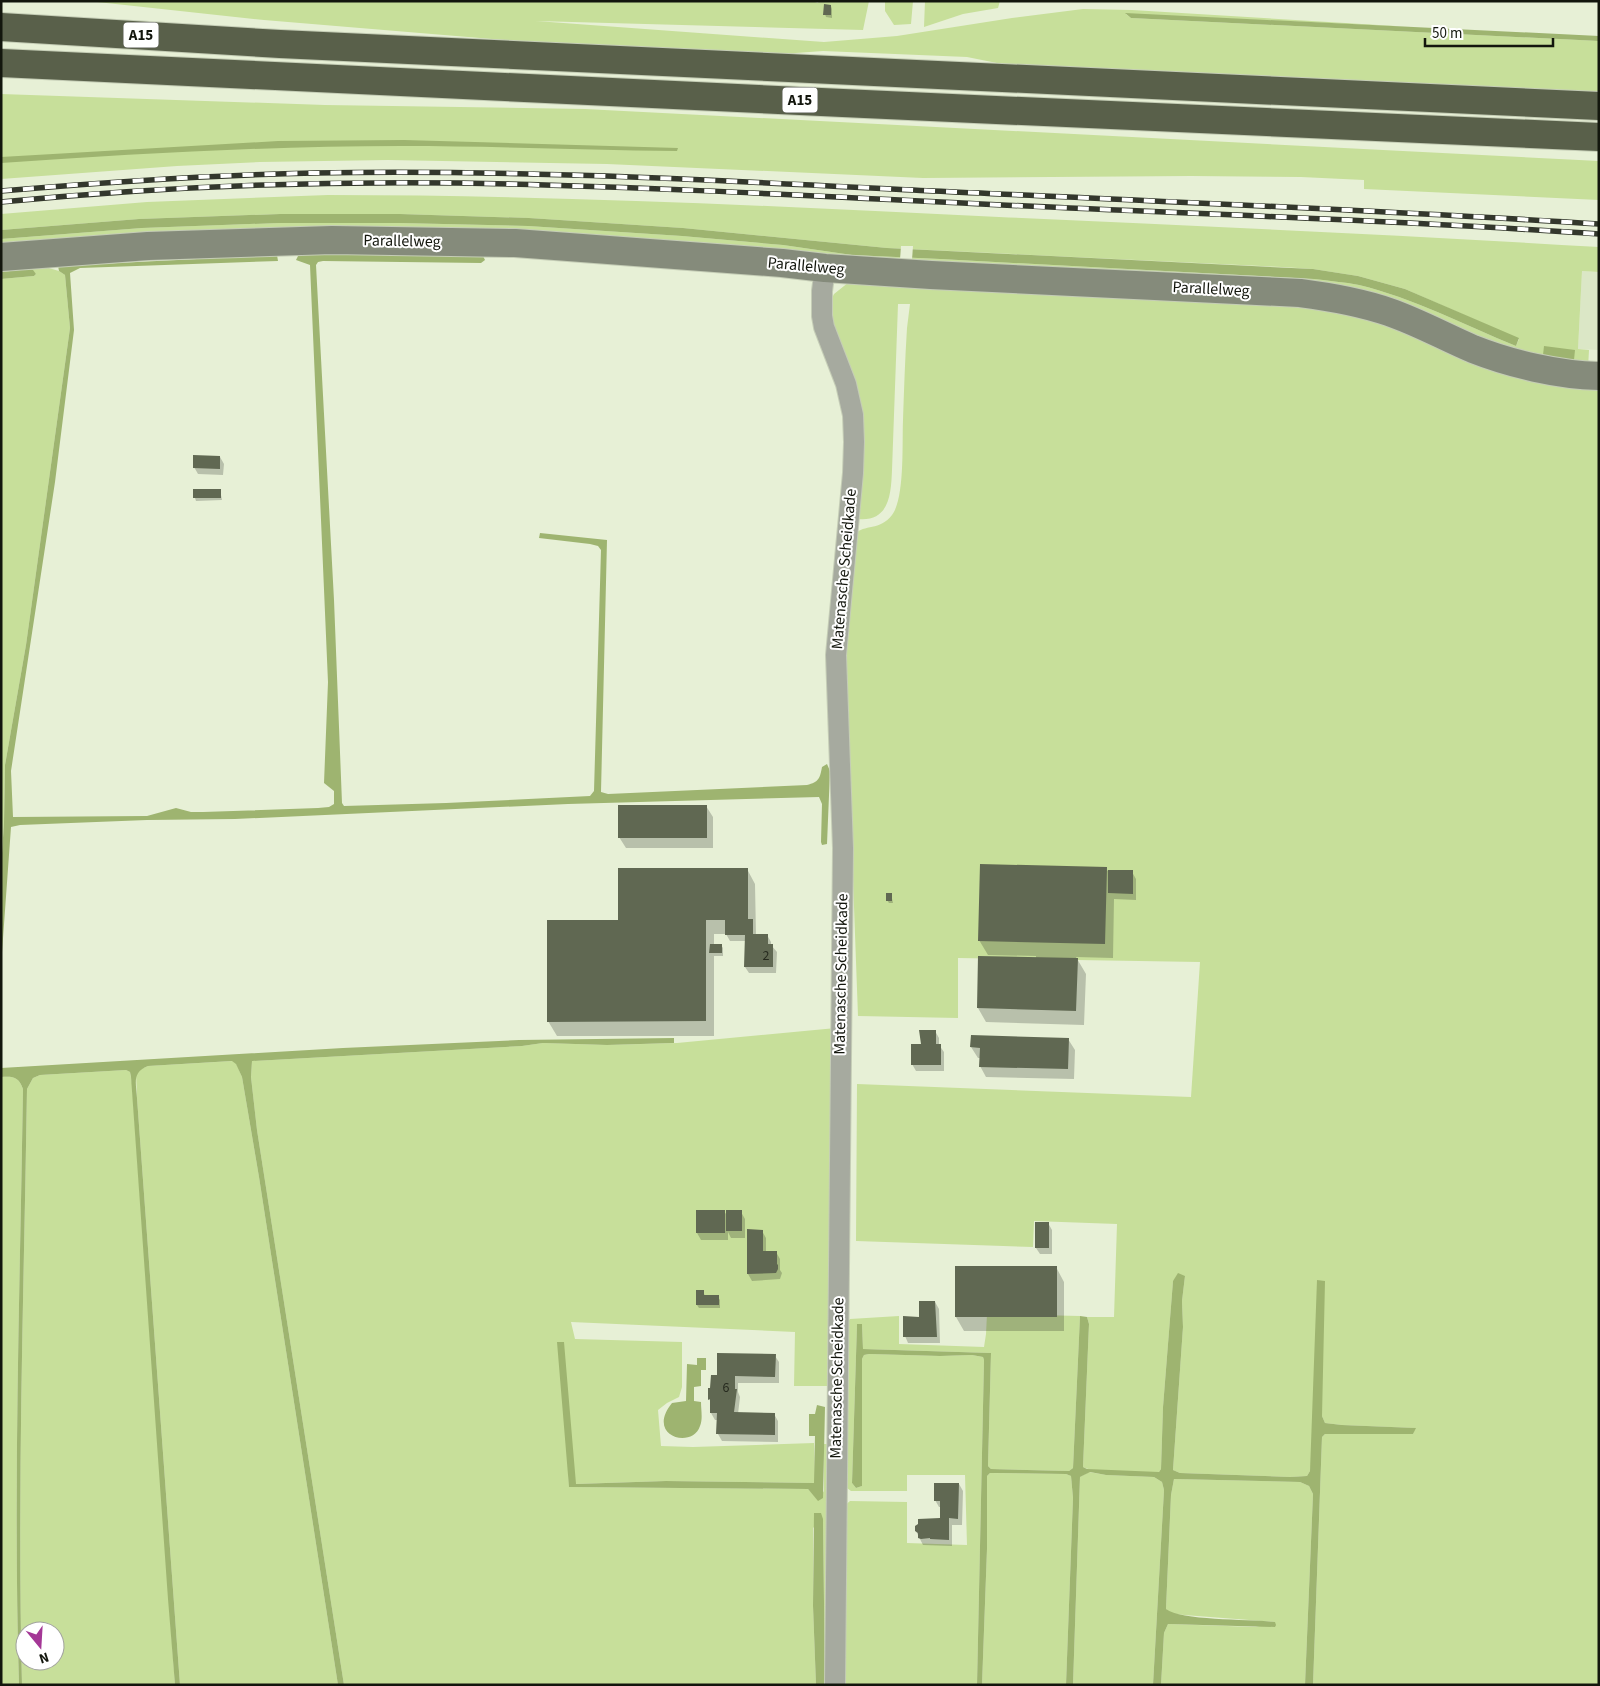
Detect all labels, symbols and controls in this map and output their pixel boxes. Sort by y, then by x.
scale bar [1425,15,1552,47]
road number: A15 [124,22,158,48]
text: 50 m [1432,23,1462,44]
road number: A15 [782,88,818,112]
street label: Parallelweg [363,229,441,253]
street label: Parallelweg [767,252,845,280]
street label: Parallelweg [1172,276,1250,302]
street label: Matenasche Scheidkade [826,488,862,650]
street label: Matenasche Scheidkade [829,893,853,1055]
house number: 2 [763,946,770,966]
street label: Matenasche Scheidkade [825,1297,849,1459]
house number: 6 [723,1378,730,1398]
north arrow [15,1621,65,1671]
text: N [36,1646,51,1668]

